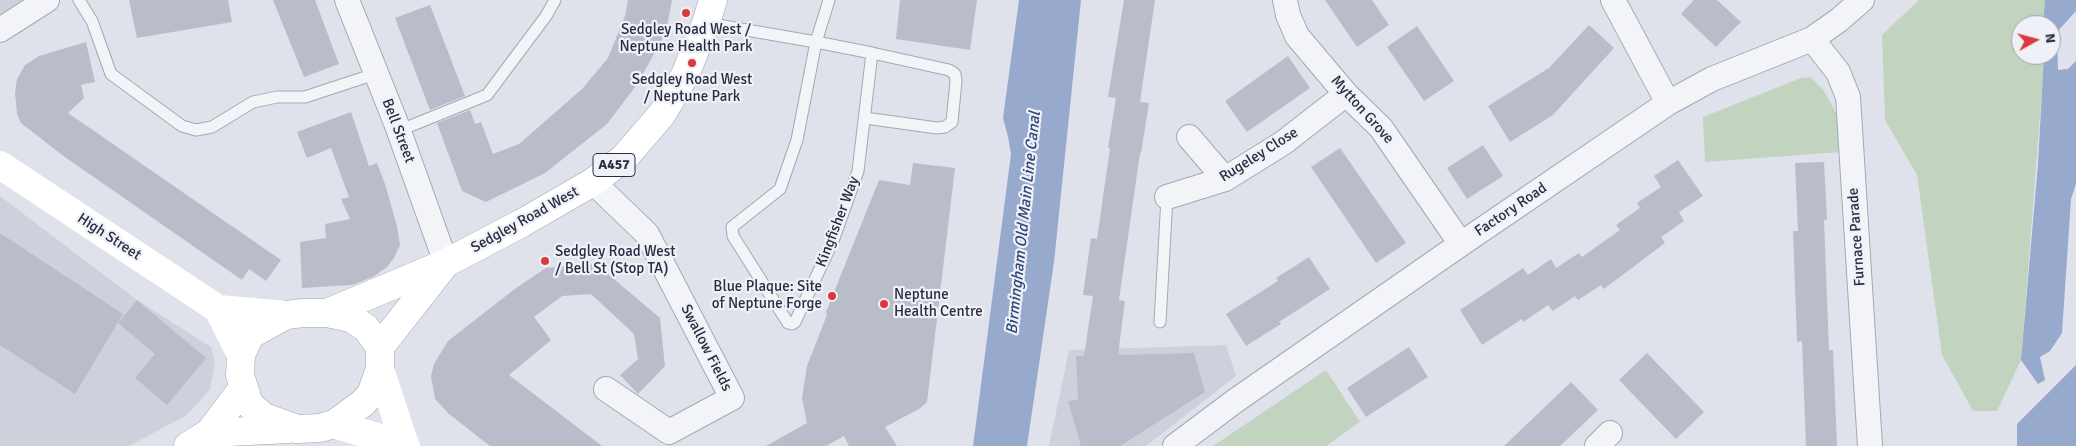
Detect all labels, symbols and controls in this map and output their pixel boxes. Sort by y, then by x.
marker: Sedgley Road West / Neptune Health Park [680,7,692,19]
north arrow [2011,15,2061,65]
place label: Sedgley Road West / Neptune Health Park [619,21,753,56]
text: N [2041,32,2059,44]
marker: Sedgley Road West / Neptune Park [686,57,698,69]
place label: Sedgley Road West / Neptune Park [632,71,752,106]
street label: Mytton Grove [1327,72,1397,148]
street label: Bell Street [377,96,419,166]
water label: Birmingham Old Main Line Canal [1003,111,1045,335]
street label: Rugeley Close [1216,124,1302,186]
road number: A457 [593,154,635,176]
street label: Kingfisher Way [812,174,864,270]
street label: Factory Road [1471,179,1551,241]
street label: Sedgley Road West [468,183,582,257]
street label: Furnace Parade [1845,187,1869,287]
street label: High Street [74,210,144,264]
place label: Sedgley Road West / Bell St (Stop TA) [555,243,675,278]
marker: Sedgley Road West / Bell St (Stop TA) [539,255,551,267]
place label: Blue Plaque: Site of Neptune Forge [712,278,822,313]
place label: Neptune Health Centre [894,286,983,321]
marker: Blue Plaque: Site of Neptune Forge [826,290,838,302]
marker: Neptune Health Centre [878,298,890,310]
street label: Swallow Fields [676,302,736,394]

